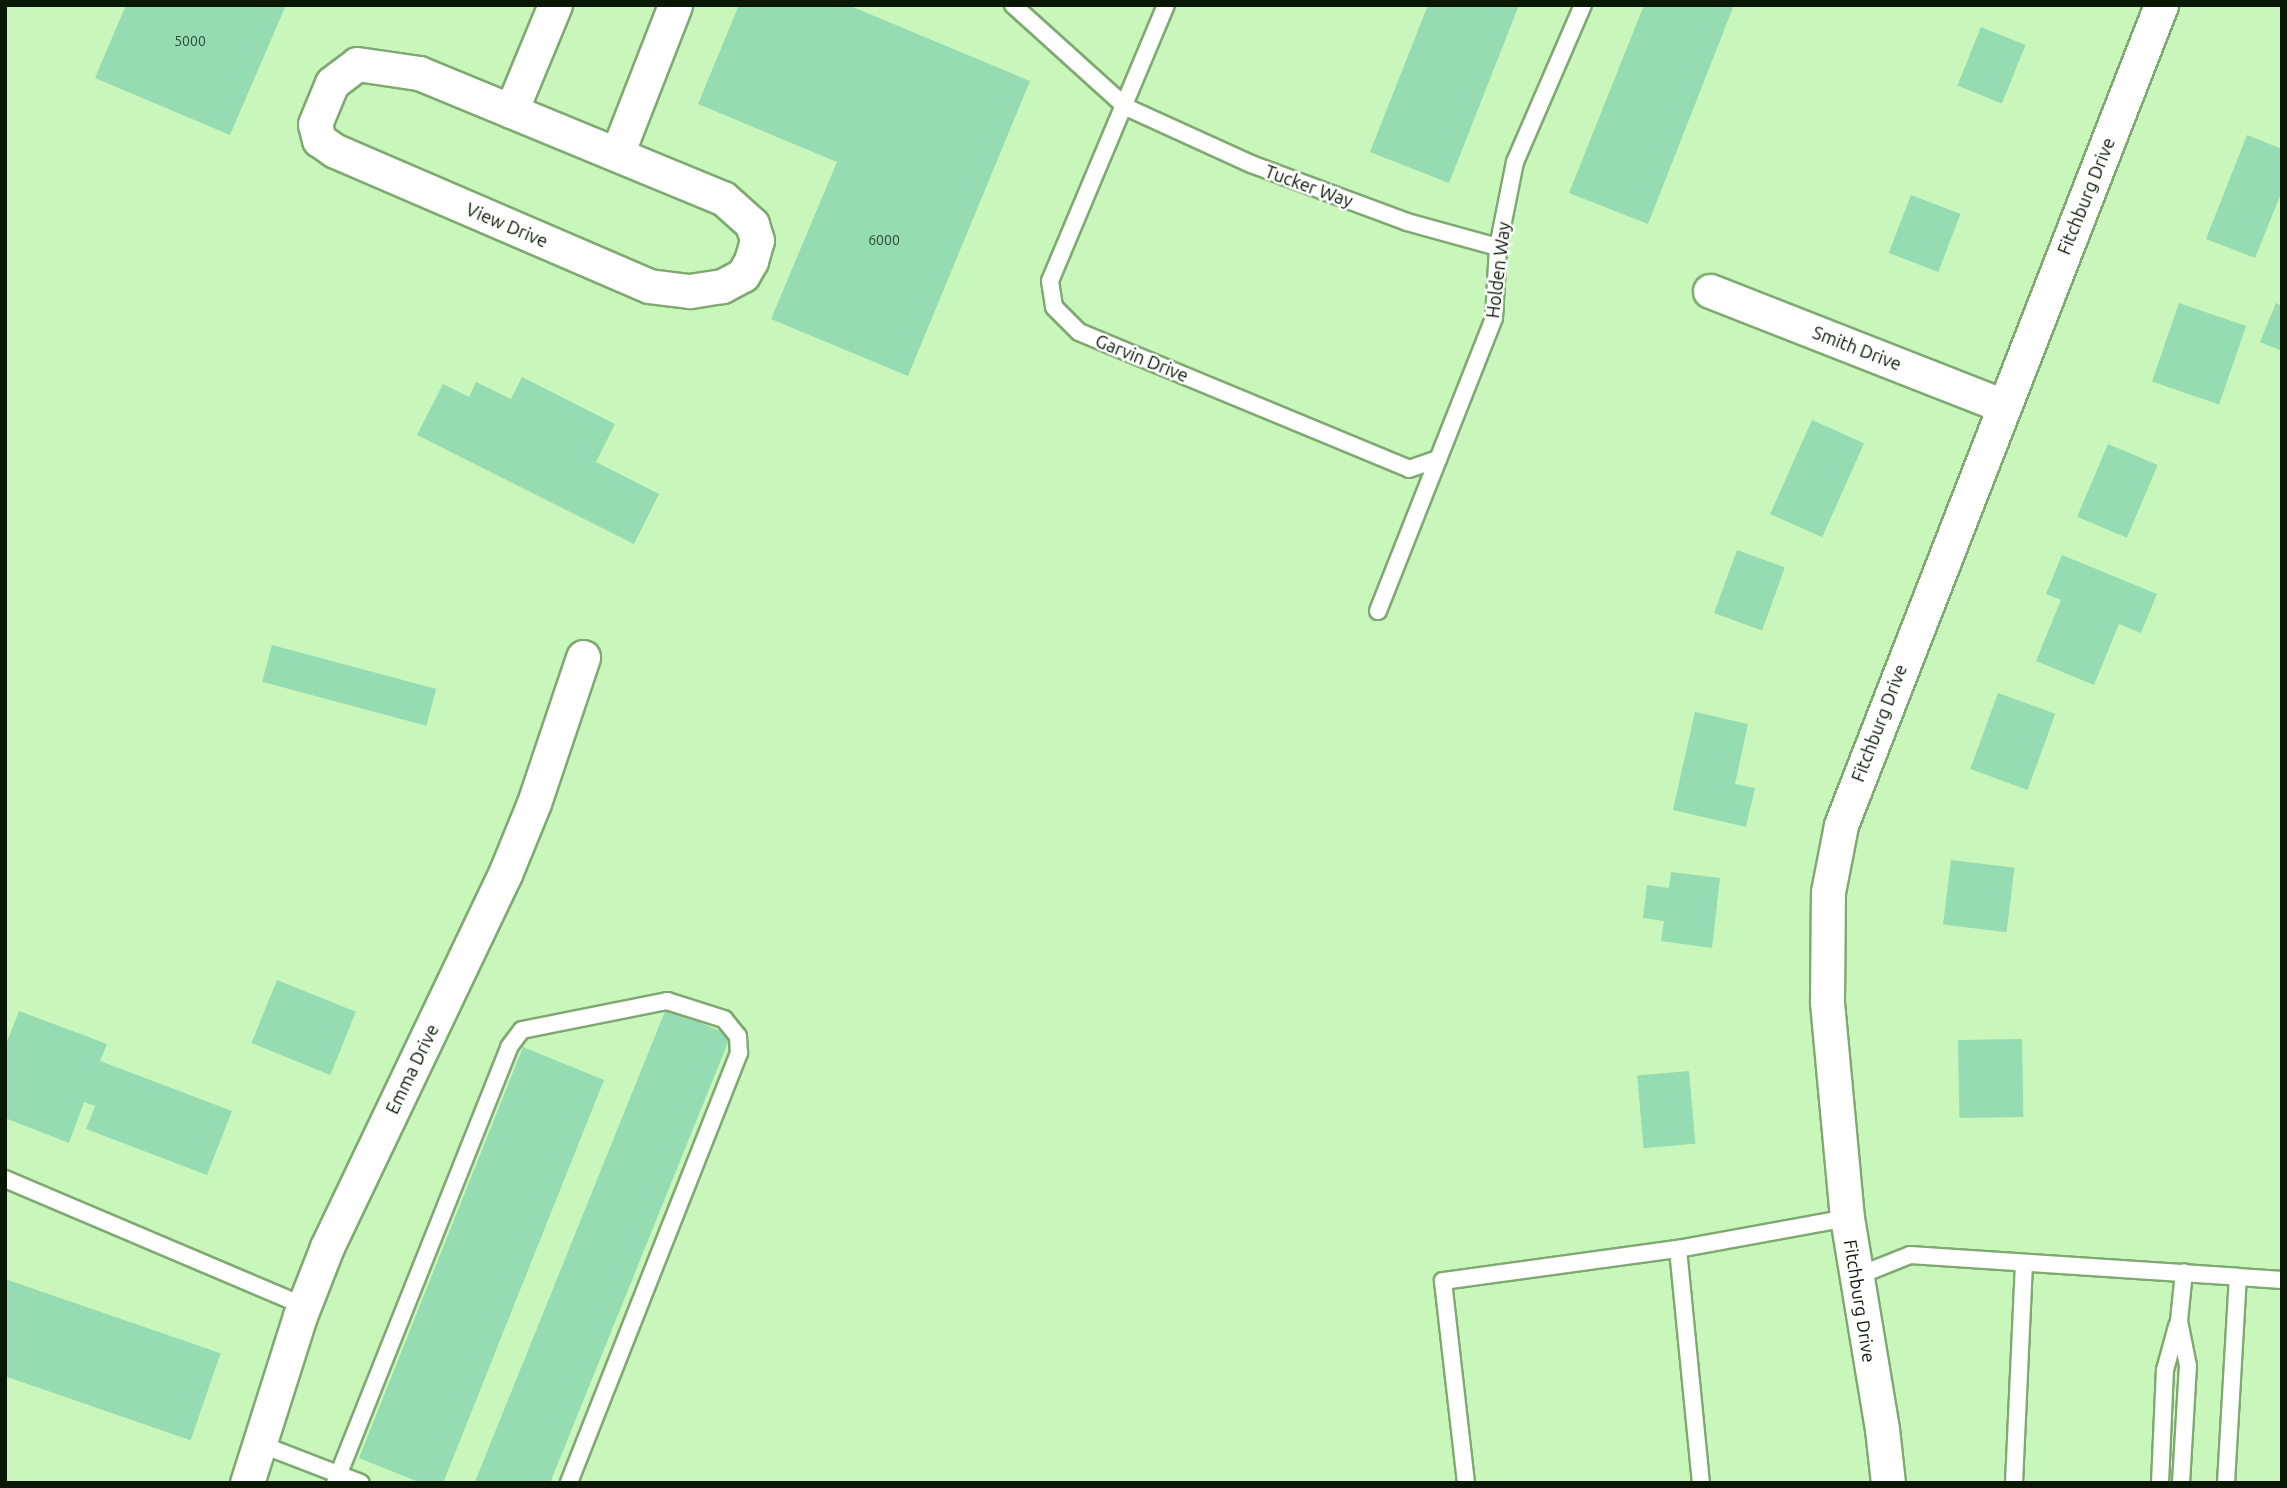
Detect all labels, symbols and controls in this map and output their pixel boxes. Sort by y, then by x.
house number: 5000 [174,33,206,49]
street label: Fitchburg Drive [2053,134,2119,258]
street label: Tucker Way [1262,160,1356,212]
street label: View Drive [463,198,551,252]
street label: Holden Way [1481,221,1515,319]
house number: 6000 [868,232,900,248]
street label: Smith Drive [1810,321,1904,375]
street label: Garvin Drive [1092,330,1192,386]
street label: Fitchburg Drive [1847,661,1911,785]
street label: Emma Drive [381,1021,443,1117]
street label: Fitchburg Drive [1840,1238,1880,1364]

